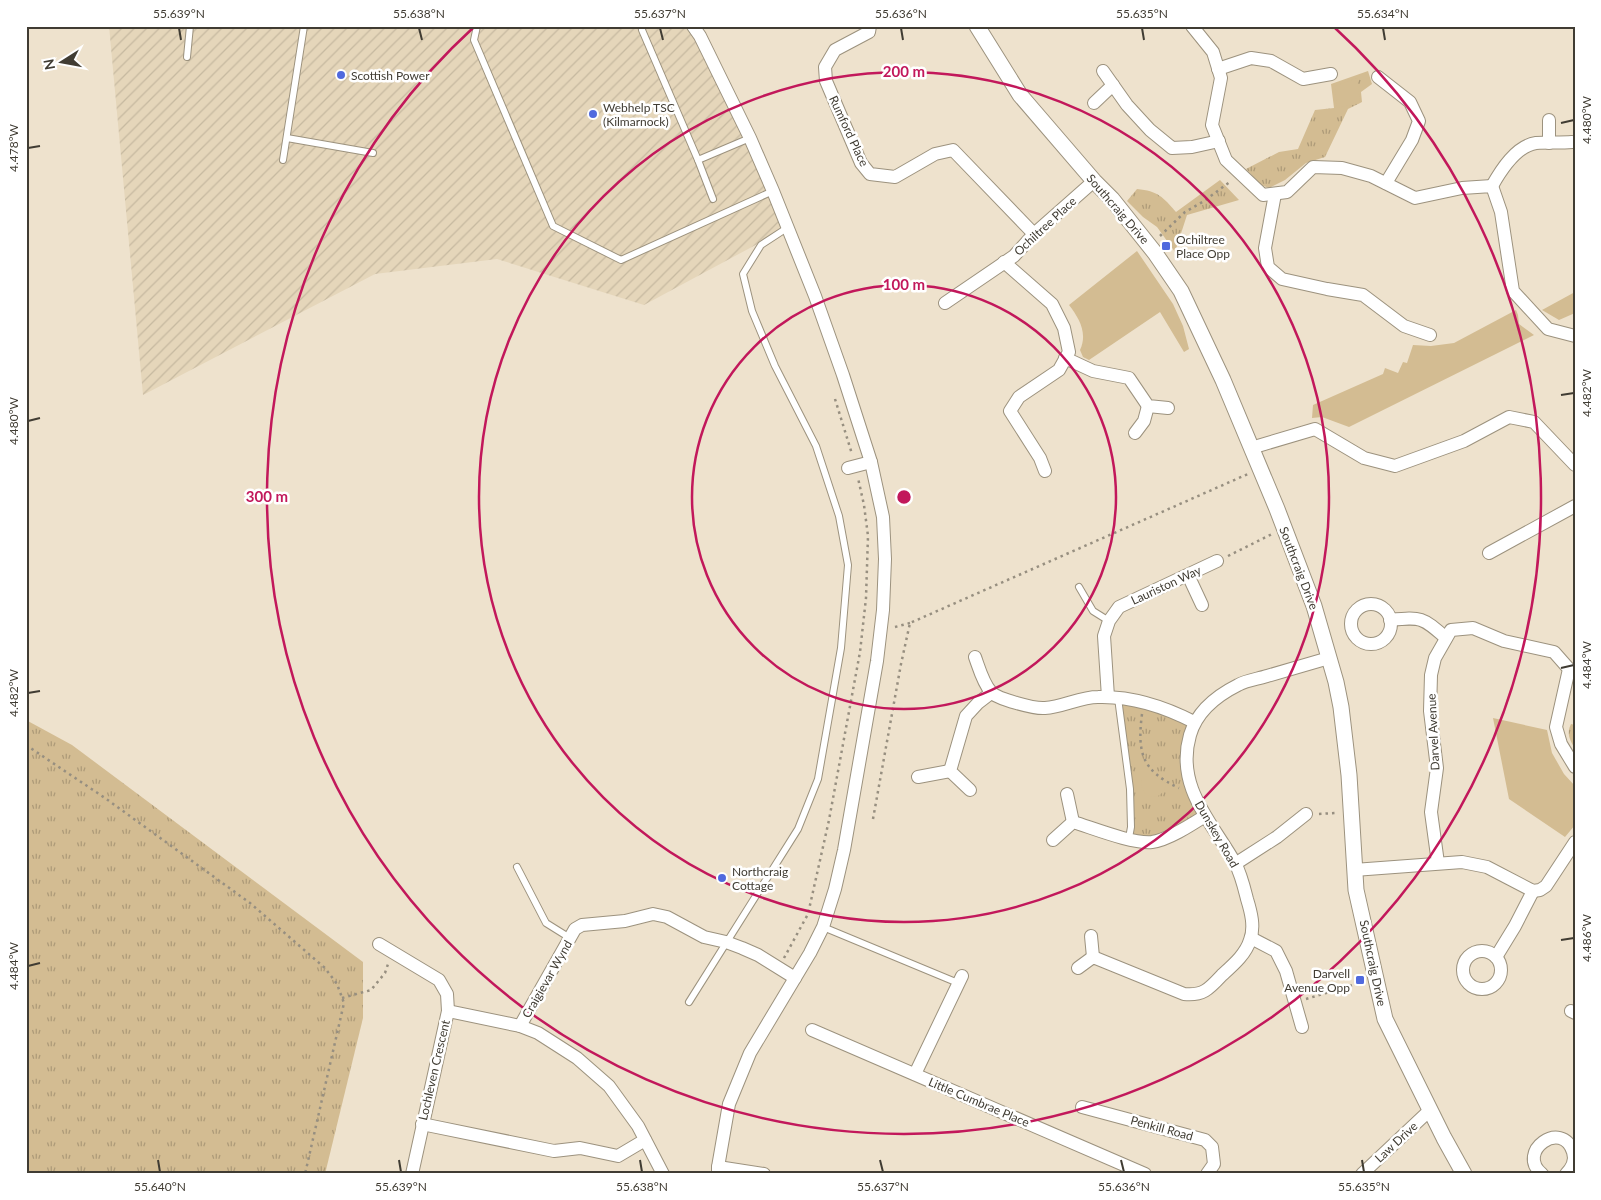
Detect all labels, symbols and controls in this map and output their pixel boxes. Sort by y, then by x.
text: 55.639°N [153,6,205,21]
text: 55.638°N [393,6,445,21]
text: 55.637°N [634,6,686,21]
text: 55.636°N [875,6,927,21]
text: 55.635°N [1116,6,1168,21]
text: 55.634°N [1357,6,1409,21]
north arrow [38,38,88,88]
text: N [39,58,58,71]
text: 200 m [883,62,925,80]
place label: Scottish Power [351,68,430,83]
marker: Scottish Power [335,69,347,81]
street label: Rumford Place [826,93,872,169]
text: 4.480°W [1579,95,1594,144]
place label: Webhelp TSC (Kilmarnock) [603,100,675,129]
marker: Webhelp TSC (Kilmarnock) [587,108,599,120]
text: 4.478°W [6,123,21,172]
street label: Southcraig Drive [1084,171,1152,247]
street label: Ochiltree Place [1011,193,1079,259]
place label: Ochiltree Place Opp [1176,232,1230,261]
marker: Ochiltree Place Opp [1160,240,1172,252]
text: 100 m [883,275,925,293]
text: 4.482°W [1579,368,1594,417]
text: 4.480°W [6,396,21,445]
text: 300 m [246,487,288,505]
centre of rings [895,488,913,506]
street label: Southcraig Drive [1276,524,1322,612]
street label: Lauriston Way [1129,562,1204,608]
text: 4.484°W [1579,640,1594,689]
text: 4.482°W [6,668,21,717]
street label: Darvel Avenue [1423,693,1443,771]
street label: Dunskey Road [1192,798,1242,870]
place label: Northcraig Cottage [732,864,788,893]
marker: Northcraig Cottage [716,872,728,884]
text: 4.486°W [1579,913,1594,962]
street label: Southcraig Drive [1357,919,1389,1007]
street label: Craigievar Wynd [519,937,575,1021]
text: 4.484°W [6,941,21,990]
place label: Darvell Avenue Opp [1284,966,1350,995]
marker: Darvell Avenue Opp [1354,974,1366,986]
street label: Lochleven Crescent [415,1018,453,1122]
street label: Little Cumbrae Place [926,1074,1032,1130]
street label: Penkill Road [1129,1112,1195,1144]
street label: Law Drive [1372,1118,1420,1166]
text: 55.640°N [134,1179,186,1194]
text: 55.639°N [375,1179,427,1194]
text: 55.638°N [616,1179,668,1194]
text: 55.637°N [857,1179,909,1194]
text: 55.636°N [1098,1179,1150,1194]
text: 55.635°N [1338,1179,1390,1194]

